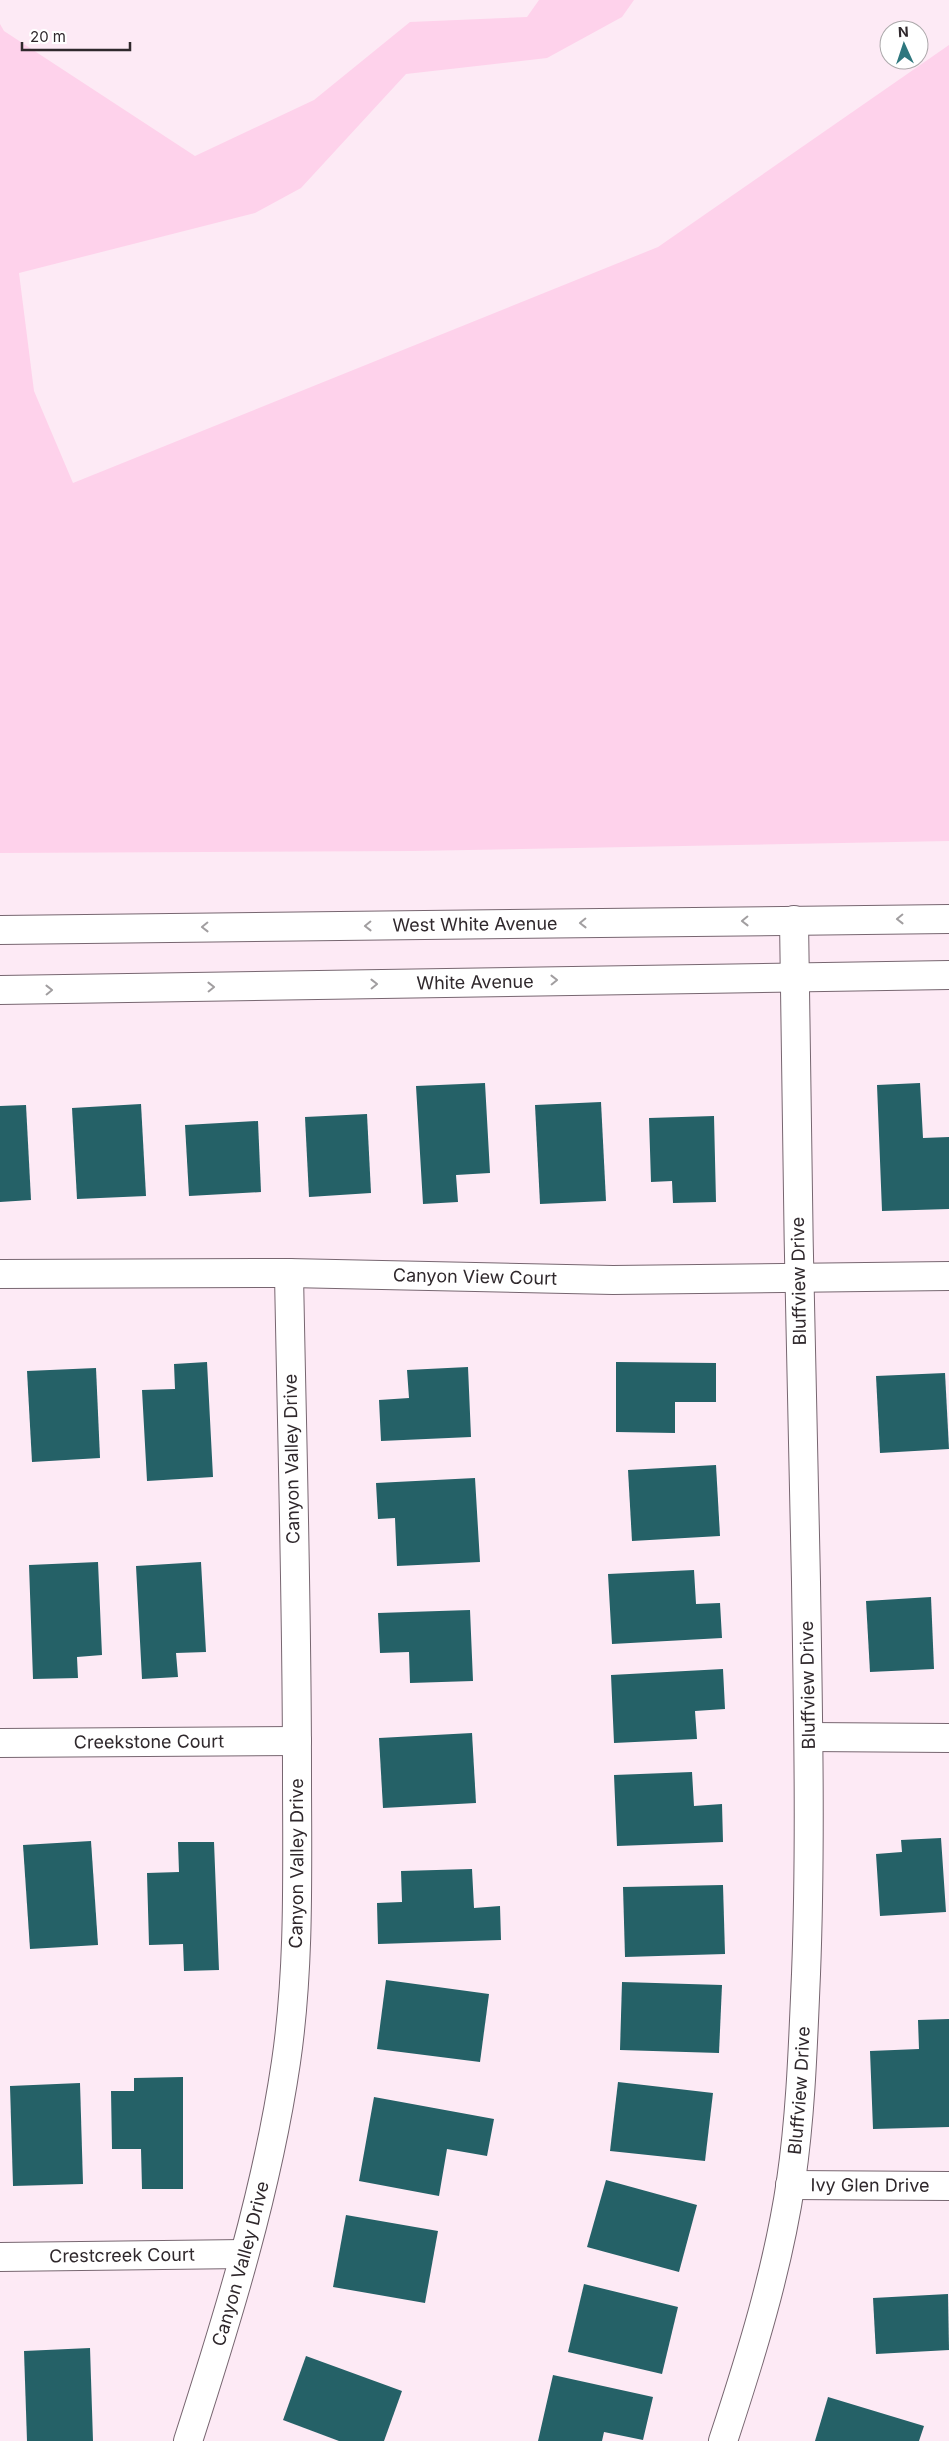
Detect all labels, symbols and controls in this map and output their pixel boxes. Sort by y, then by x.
scale bar [22,20,130,52]
north arrow [879,20,929,70]
text: N [898,23,909,40]
text: 20 m [30,27,66,46]
street label: West White Avenue [392,913,558,935]
one-way arrow [896,914,904,924]
one-way arrow [741,916,749,926]
one-way arrow [579,918,586,928]
one-way arrow [364,920,372,931]
one-way arrow [201,922,209,933]
street label: White Avenue [416,971,534,993]
one-way arrow [550,975,558,986]
one-way arrow [370,979,378,989]
one-way arrow [208,982,215,992]
one-way arrow [45,984,53,995]
street label: Bluffview Drive [787,1217,810,1345]
street label: Canyon View Court [393,1264,557,1289]
street label: Canyon Valley Drive [280,1374,303,1544]
street label: Bluffview Drive [796,1621,819,1749]
street label: Creekstone Court [74,1730,224,1753]
street label: Canyon Valley Drive [285,1778,307,1949]
street label: Bluffview Drive [784,2026,814,2156]
street label: Ivy Glen Drive [810,2174,930,2196]
street label: Canyon Valley Drive [208,2179,273,2349]
street label: Crestcreek Court [49,2244,195,2266]

